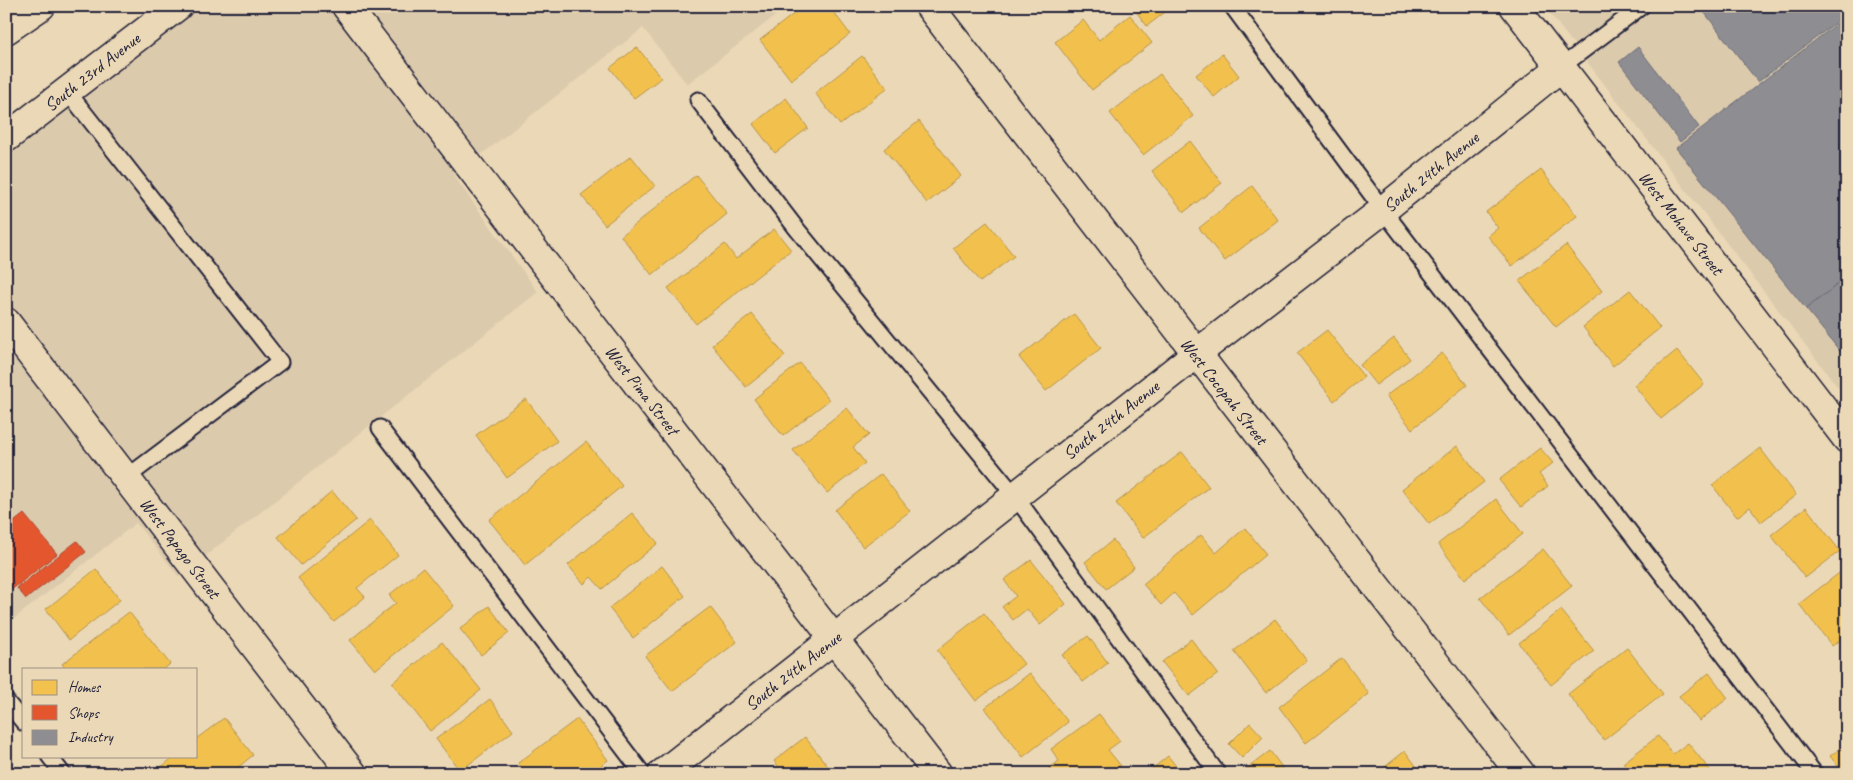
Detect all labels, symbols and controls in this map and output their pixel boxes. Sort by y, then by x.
street label: South 23rd Avenue [40,27,145,116]
street label: South 24th Avenue [1379,126,1484,217]
street label: West Mohave Street [1634,167,1729,281]
street label: West Cocopah Street [1175,333,1274,450]
street label: West Pima Street [600,341,686,442]
street label: South 24th Avenue [1058,375,1164,464]
street label: West Papago Street [135,493,226,604]
street label: South 24th Avenue [740,626,846,715]
legend [22,668,198,758]
text: Homes [68,678,102,697]
text: Shops [68,704,101,723]
text: Industry [68,728,115,747]

